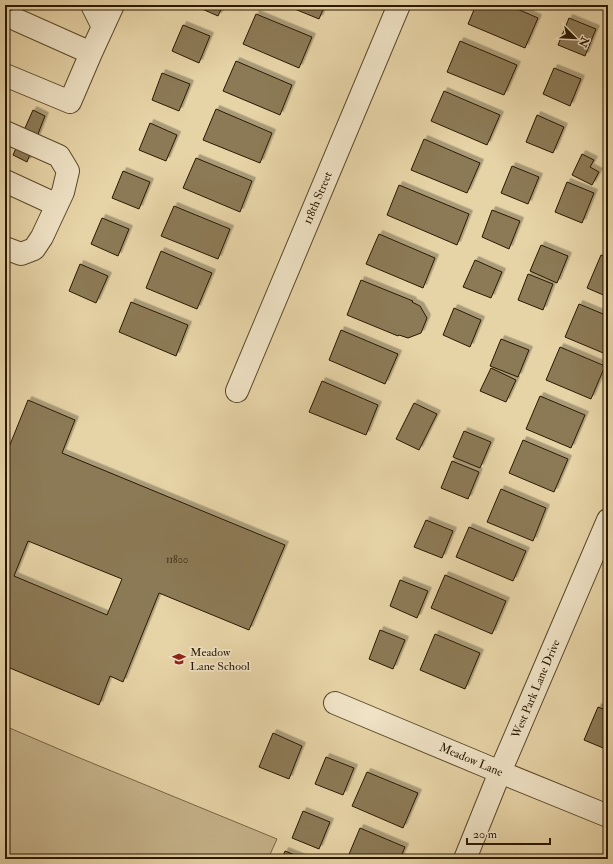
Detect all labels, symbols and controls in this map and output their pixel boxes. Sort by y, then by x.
north arrow [555,18,595,58]
text: N [575,34,592,50]
street label: 118th Street [300,169,336,227]
house number: 11800 [166,554,188,566]
street label: West Park Lane Drive [508,637,564,742]
place label: Meadow Lane School [190,645,250,674]
school or university icon: Meadow Lane School [171,651,187,667]
street label: Meadow Lane [437,740,505,780]
scale bar [467,820,550,846]
text: 20 m [473,827,498,842]

